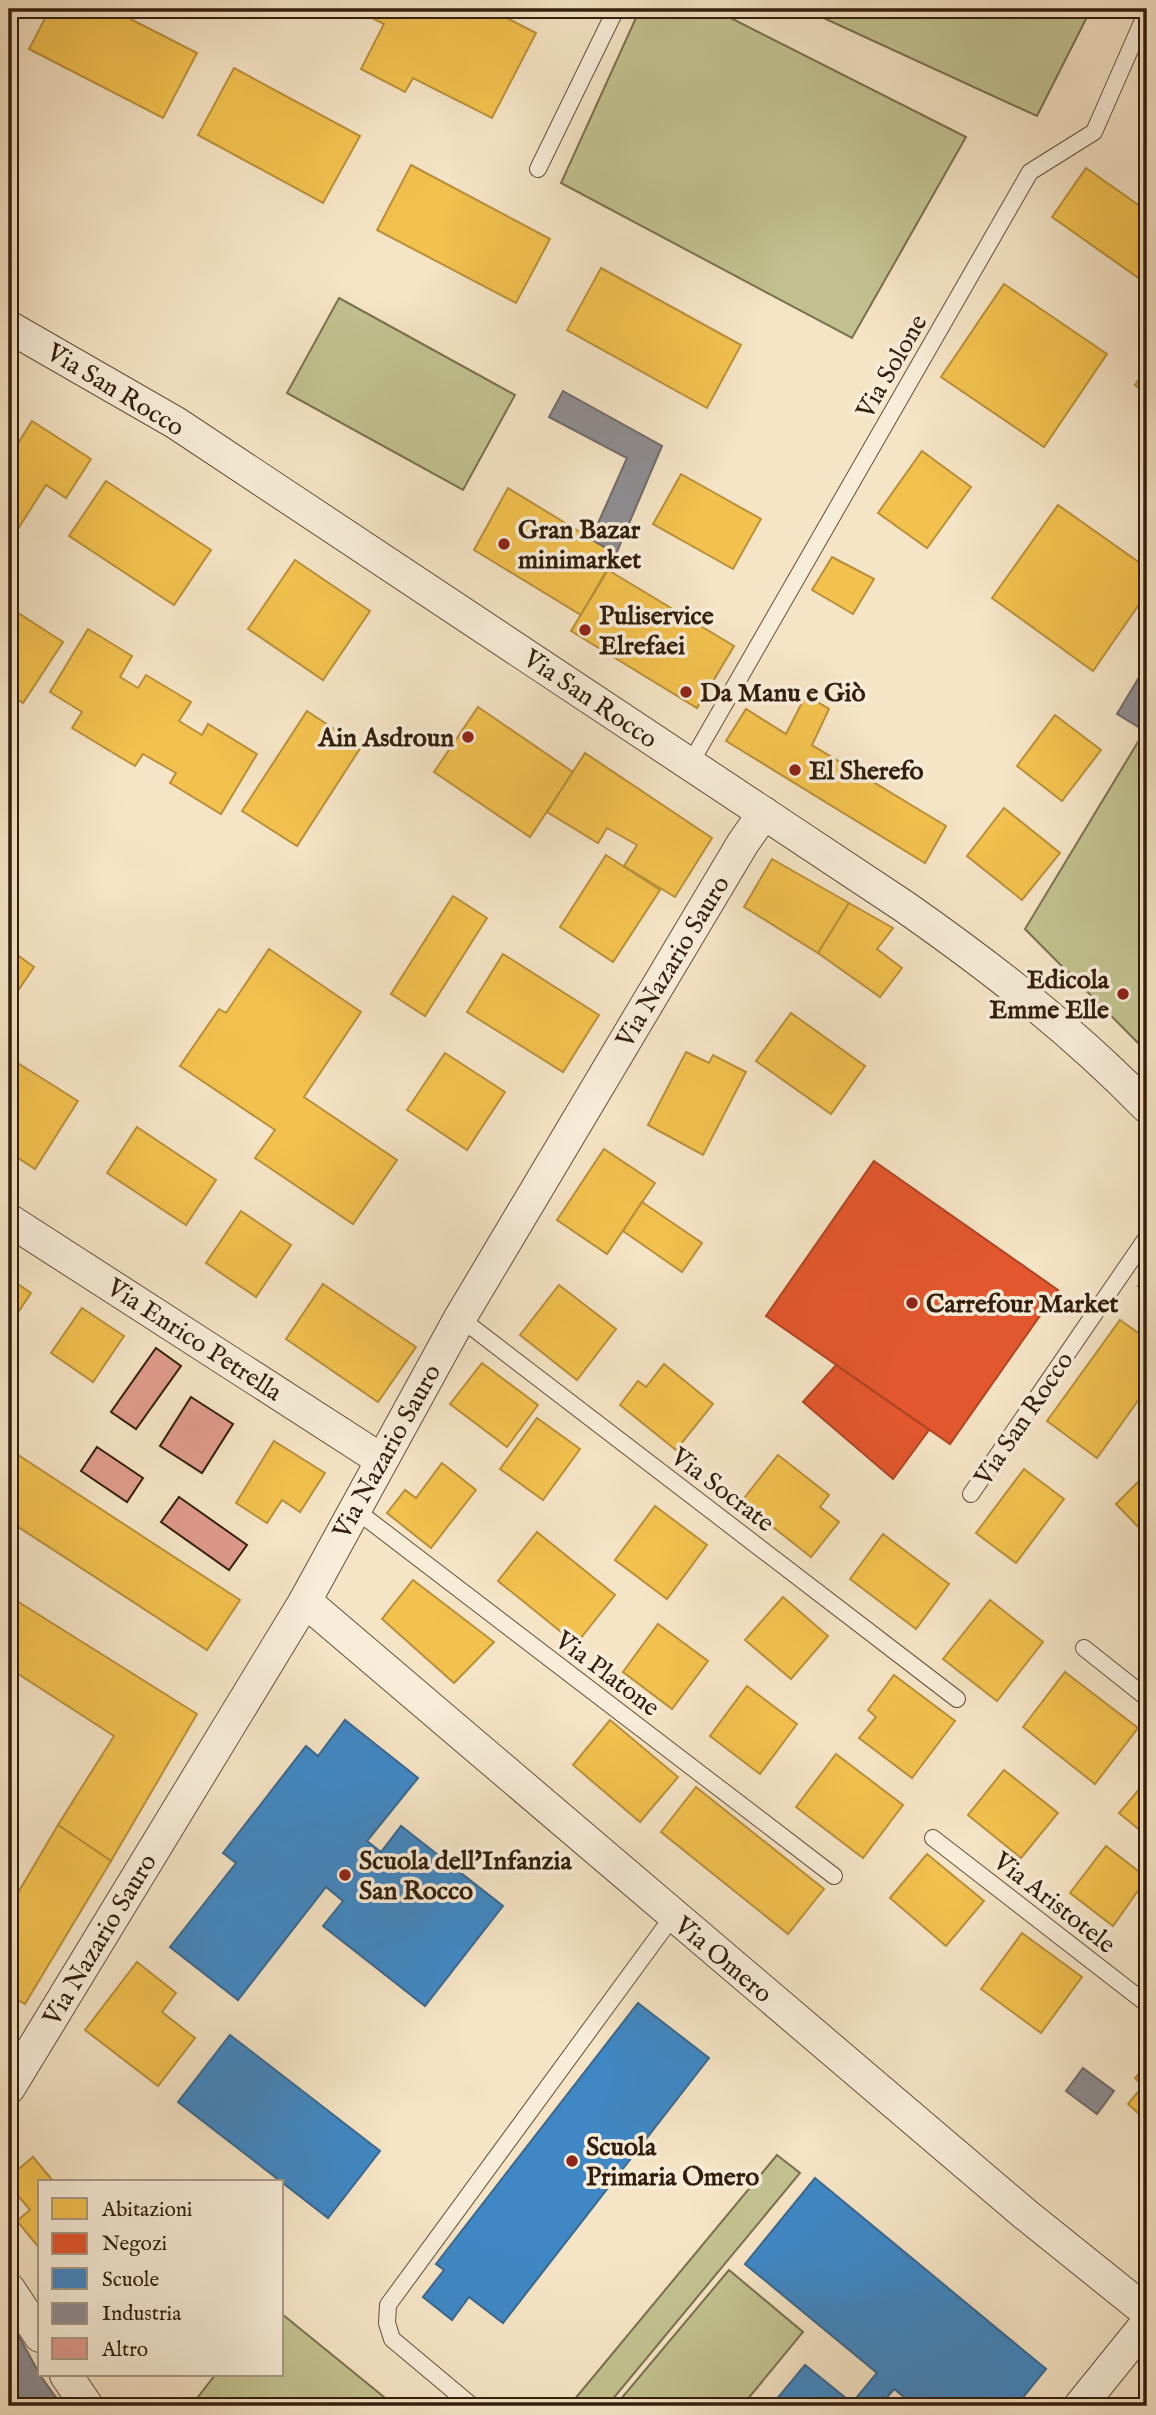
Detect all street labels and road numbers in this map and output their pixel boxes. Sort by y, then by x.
street label: Via Solone [849,309,935,426]
street label: Via San Rocco [39,336,190,444]
street label: Via San Rocco [516,642,664,756]
street label: Via Nazario Sauro [608,870,738,1055]
street label: Via Enrico Petrella [99,1271,289,1410]
street label: Via San Rocco [967,1345,1081,1493]
street label: Via Nazario Sauro [325,1359,449,1546]
street label: Via Socrate [663,1440,780,1540]
street label: Via Platone [547,1623,666,1724]
street label: Via Aristotele [985,1844,1122,1961]
street label: Via Nazario Sauro [35,1848,165,2033]
street label: Via Omero [667,1909,779,2011]

